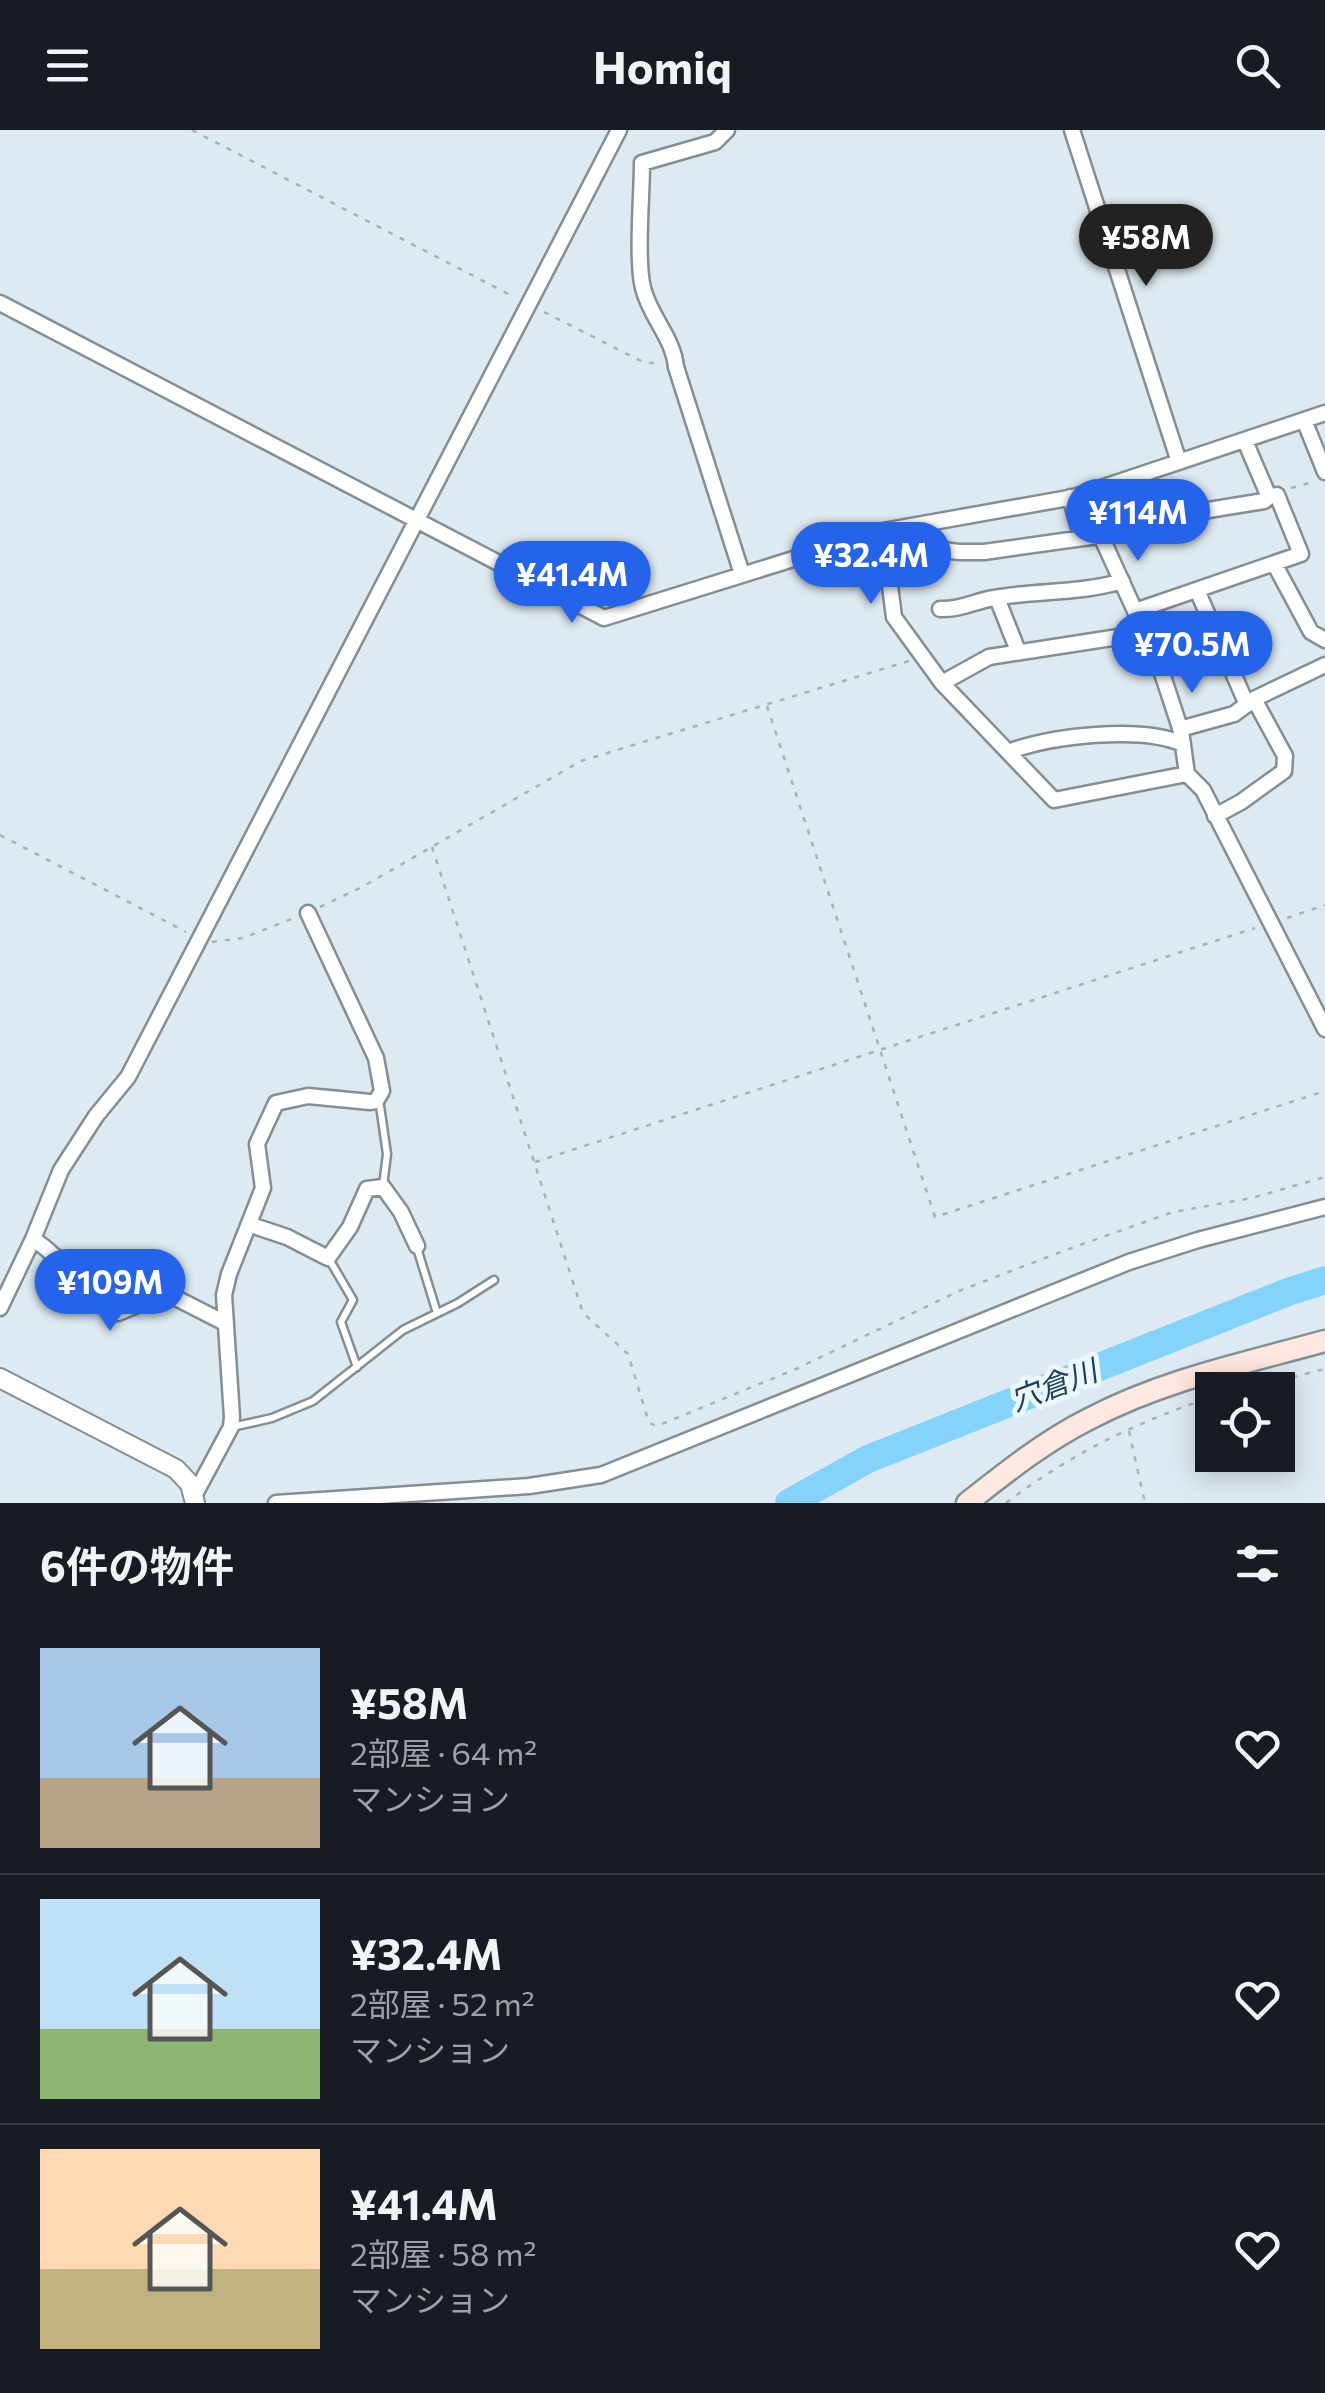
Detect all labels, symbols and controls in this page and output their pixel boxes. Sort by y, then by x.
icon: menu [40,38,95,93]
text: Homiq [593,38,732,93]
icon: search [1230,38,1285,93]
pin: ¥58M [1087,204,1205,289]
text: ¥58M [1101,216,1191,256]
pin: ¥114M [1068,479,1208,564]
text: ¥114M [1088,491,1188,531]
pin: ¥32.4M [790,522,952,607]
text: ¥32.4M [813,534,929,574]
pin: ¥41.4M [491,541,653,626]
text: ¥41.4M [516,553,628,593]
pin: ¥70.5M [1111,611,1273,696]
text: ¥70.5M [1134,623,1250,663]
pin: ¥109M [40,1249,180,1334]
text: ¥109M [57,1261,163,1301]
water label: 穴倉川 [1004,1349,1105,1417]
map controls [1195,1372,1295,1472]
button: locate [1195,1372,1295,1472]
icon: filters [1230,1536,1285,1591]
text: 6件の物件 [40,1539,234,1591]
text: ¥58M [350,1676,468,1728]
icon: home [120,1688,240,1808]
icon: heart [1230,1721,1285,1776]
text: 2部屋 · 64 m² [350,1732,537,1772]
text: マンション [350,1778,510,1818]
text: ¥32.4M [350,1927,502,1979]
icon: home [120,1939,240,2059]
icon: heart [1230,1972,1285,2027]
text: 2部屋 · 52 m² [350,1983,535,2023]
text: マンション [350,2029,510,2069]
text: ¥41.4M [350,2177,498,2229]
icon: home [120,2189,240,2309]
icon: heart [1230,2222,1285,2277]
text: 2部屋 · 58 m² [350,2233,536,2273]
text: マンション [350,2279,510,2319]

